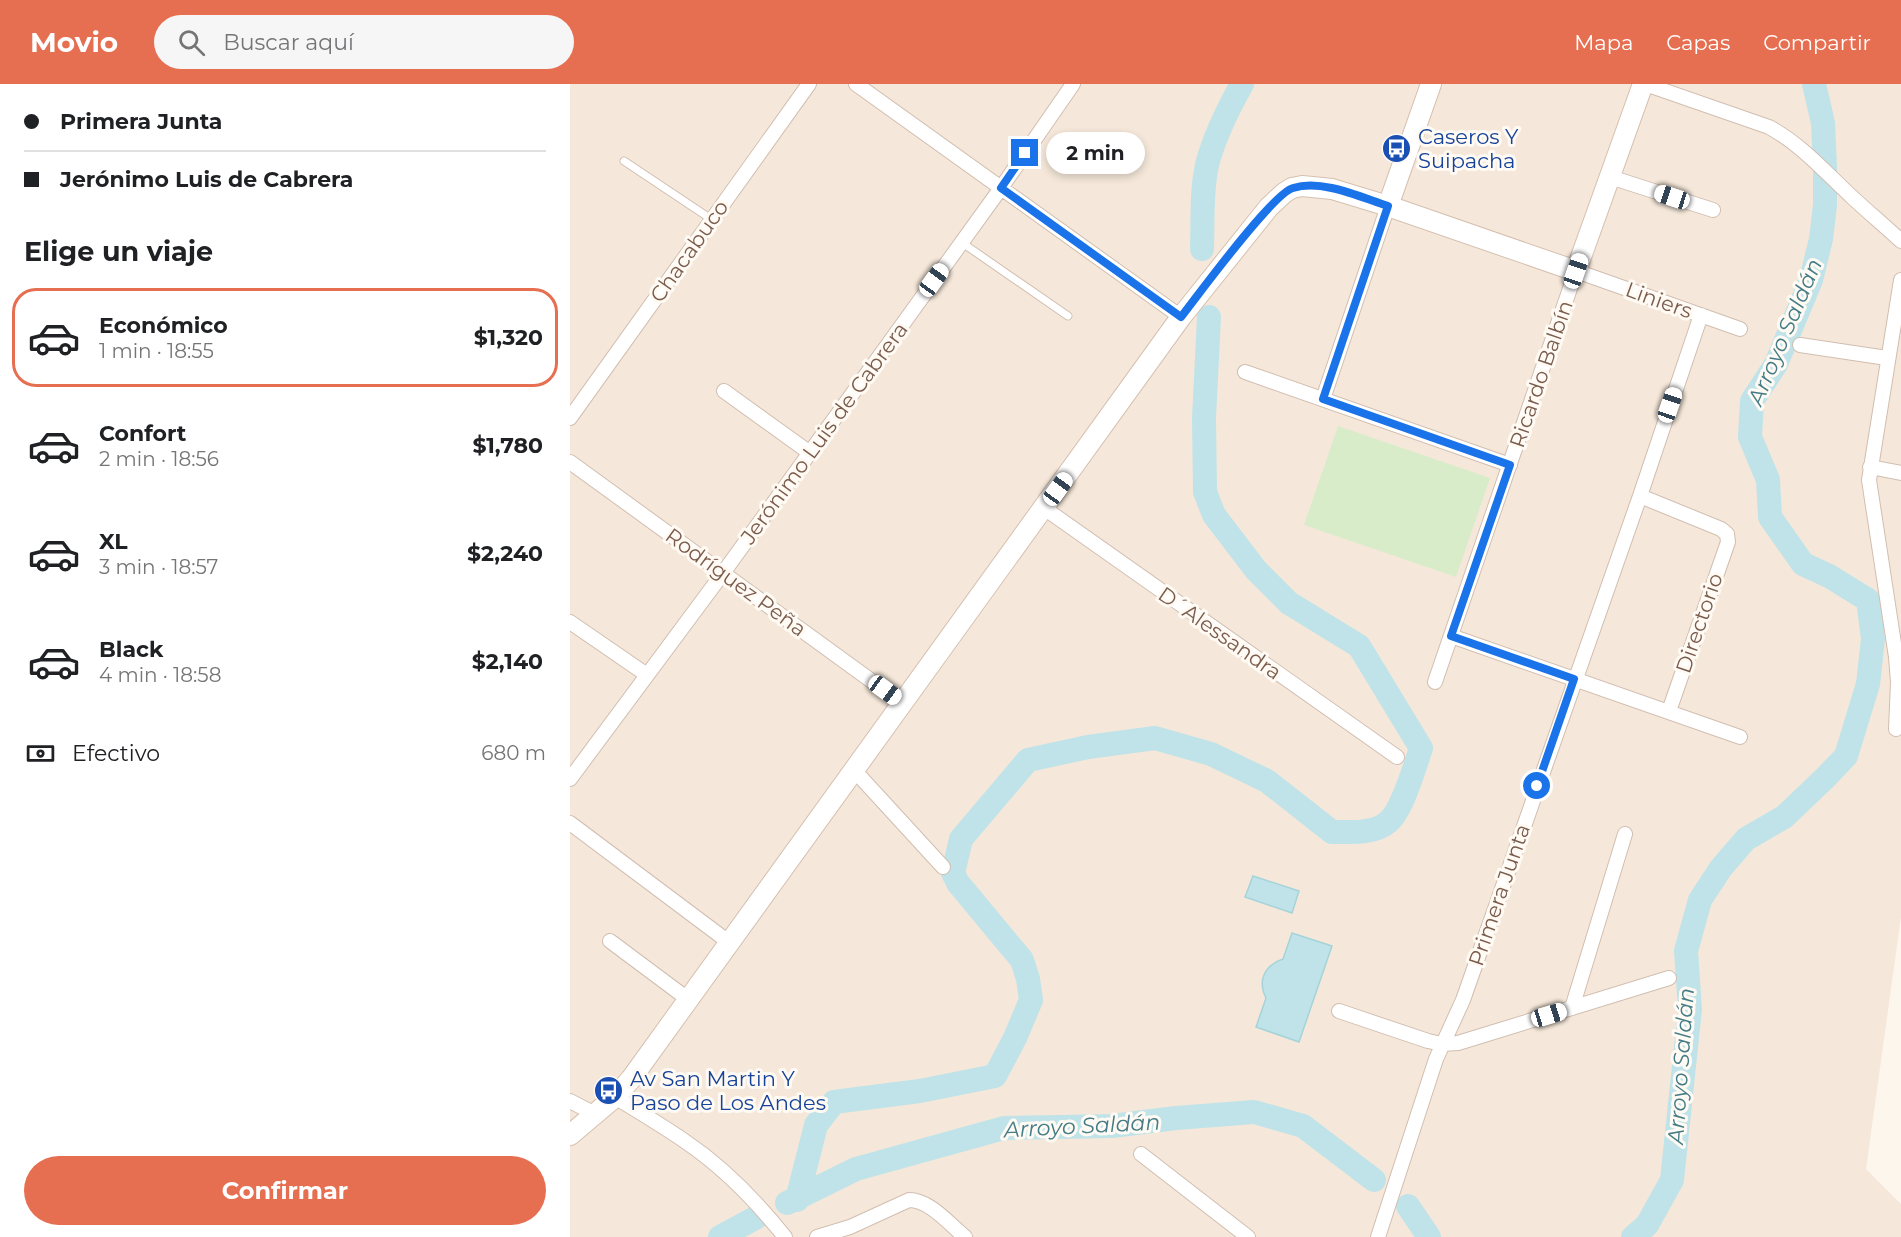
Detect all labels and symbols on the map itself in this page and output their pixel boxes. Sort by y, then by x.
place label: Caseros Y Suipacha [1418,124,1519,173]
callout: 2 min [1046,132,1145,174]
bus stop icon: Caseros Y Suipacha [1381,132,1413,164]
route end [1011,139,1038,166]
car [1652,183,1692,211]
street label: Chacabuco [645,195,733,307]
car [1562,251,1590,291]
water label: Arroyo Saldán [1741,255,1828,411]
car [916,260,952,300]
street label: Liniers [1622,276,1696,324]
street label: Ricardo Balbín [1504,297,1578,451]
street label: Jerónimo Luis de Cabrera [735,317,913,549]
car [1656,385,1684,425]
car [1040,469,1076,509]
street label: Rodríguez Peña [661,523,811,641]
street label: Directorio [1670,570,1728,676]
street label: D´Alessandra [1154,581,1286,685]
car [865,672,905,708]
route start [1523,772,1550,799]
street label: Primera Junta [1463,821,1535,969]
water label: Arroyo Saldán [1662,987,1700,1147]
car [1529,1001,1569,1029]
place label: Av San Martin Y Paso de Los Andes [630,1066,826,1115]
bus stop icon: Av San Martin Y Paso de Los Andes [593,1074,625,1106]
water label: Arroyo Saldán [1001,1108,1161,1144]

